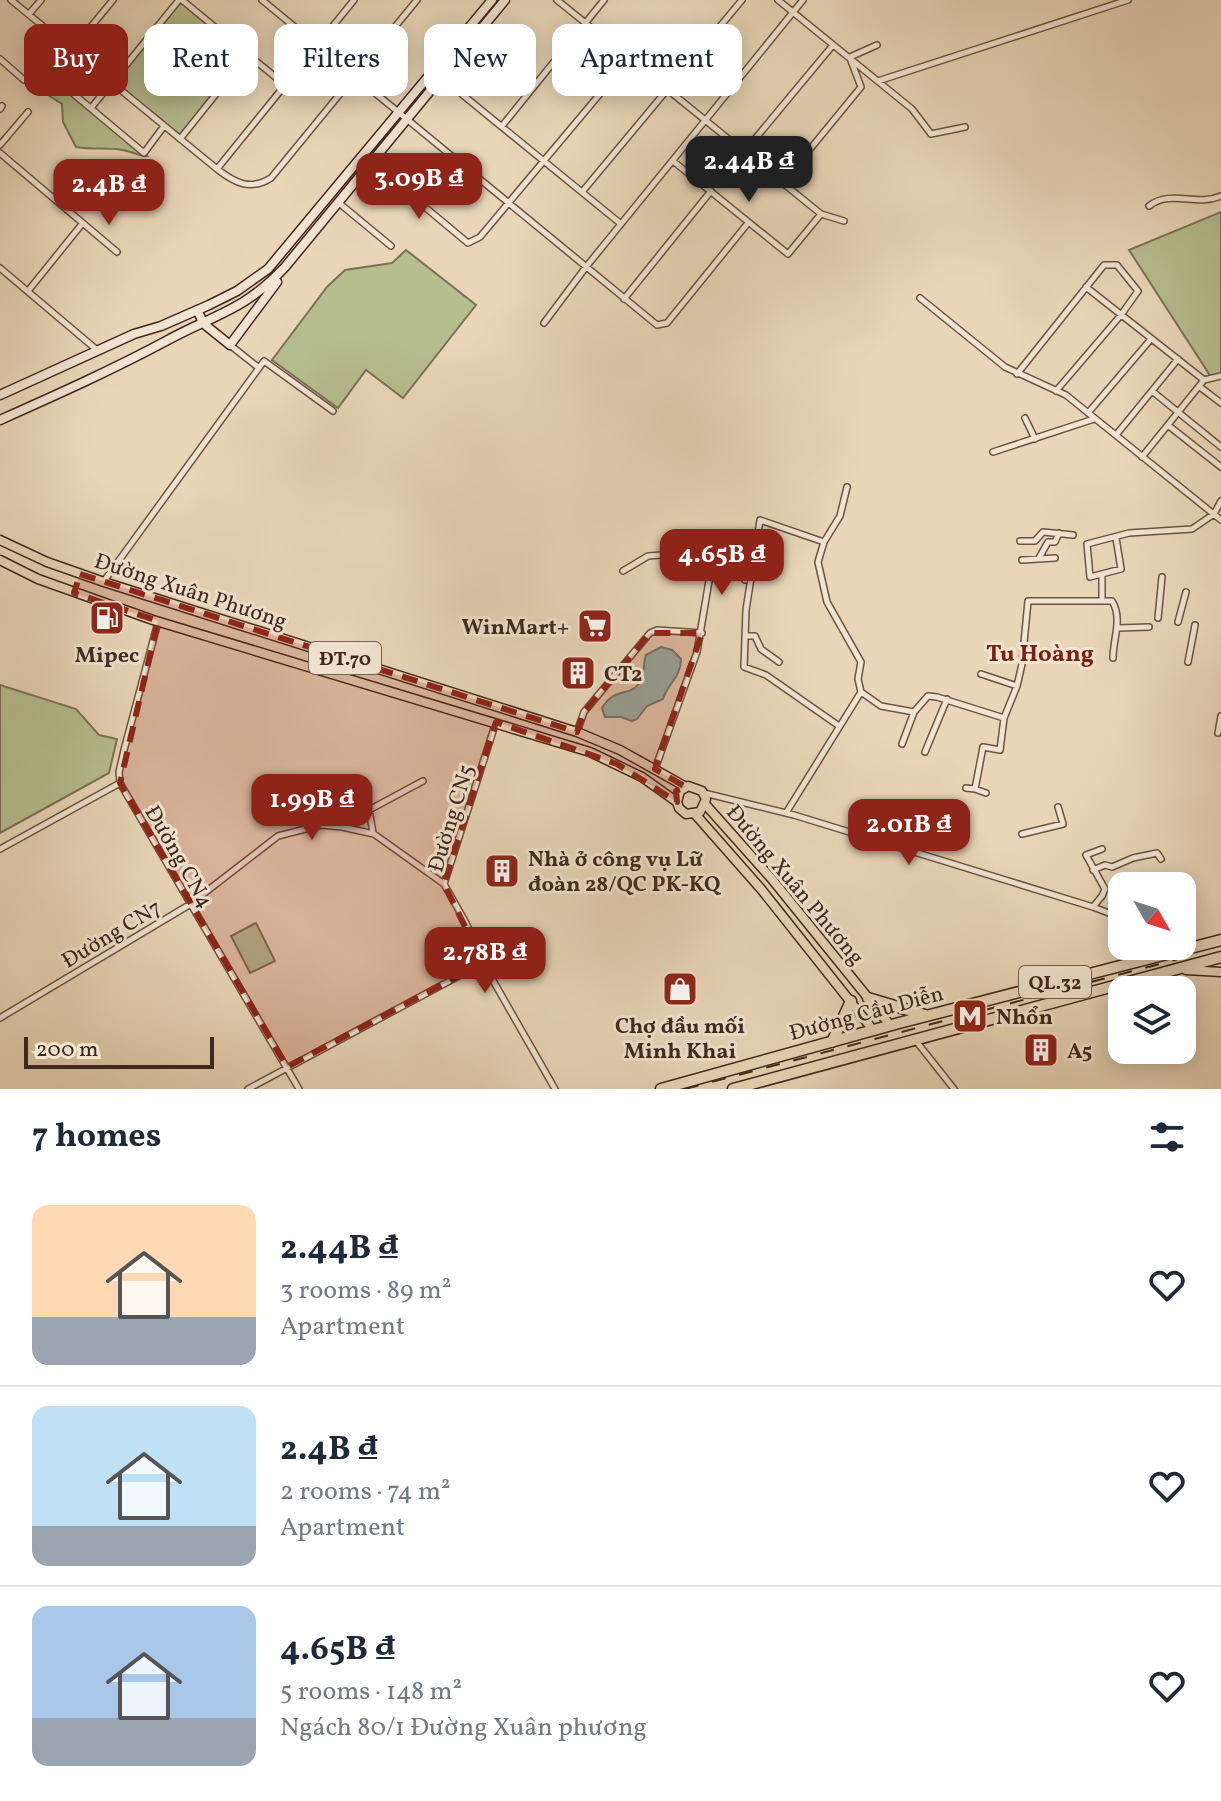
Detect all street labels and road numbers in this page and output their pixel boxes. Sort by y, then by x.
street label: Đường Xuân Phương [90,547,290,638]
road number: ĐT.70 [309,642,381,674]
street label: Đường CN5 [421,761,483,876]
street label: Đường Xuân Phương [718,799,870,972]
street label: Đường CN4 [136,800,220,914]
street label: Đường CN7 [57,893,168,977]
road number: QL.32 [1019,966,1091,998]
street label: Đường Cầu Diễn [786,979,947,1050]

